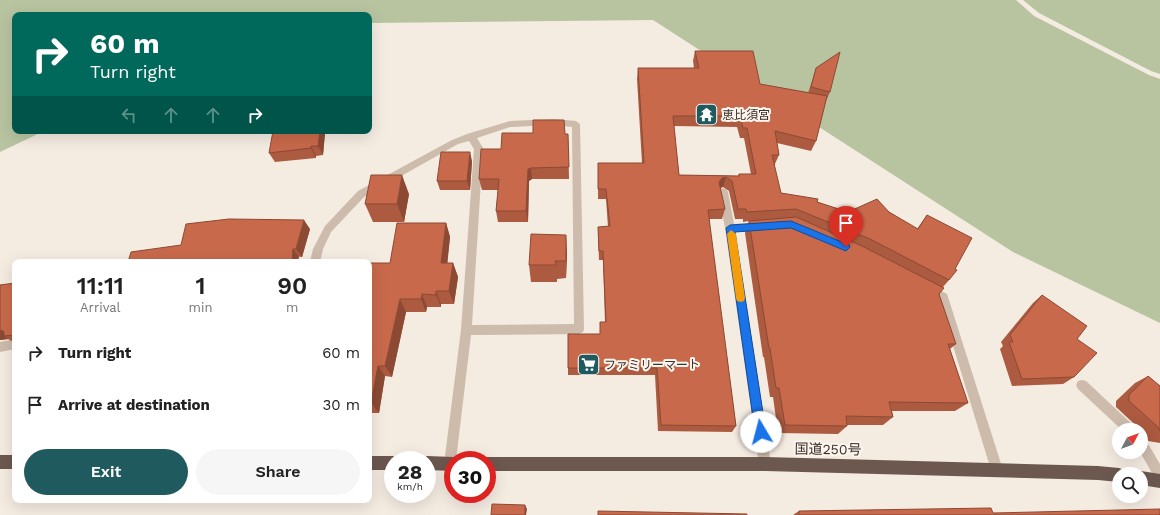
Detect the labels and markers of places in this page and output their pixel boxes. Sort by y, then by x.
temple icon: 恵比須宮 [694,102,720,128]
place label: 恵比須宮 [722,108,770,122]
pin [829,206,863,247]
supermarket icon: ファミリーマート [576,352,602,378]
place label: ファミリーマート [604,358,700,372]

